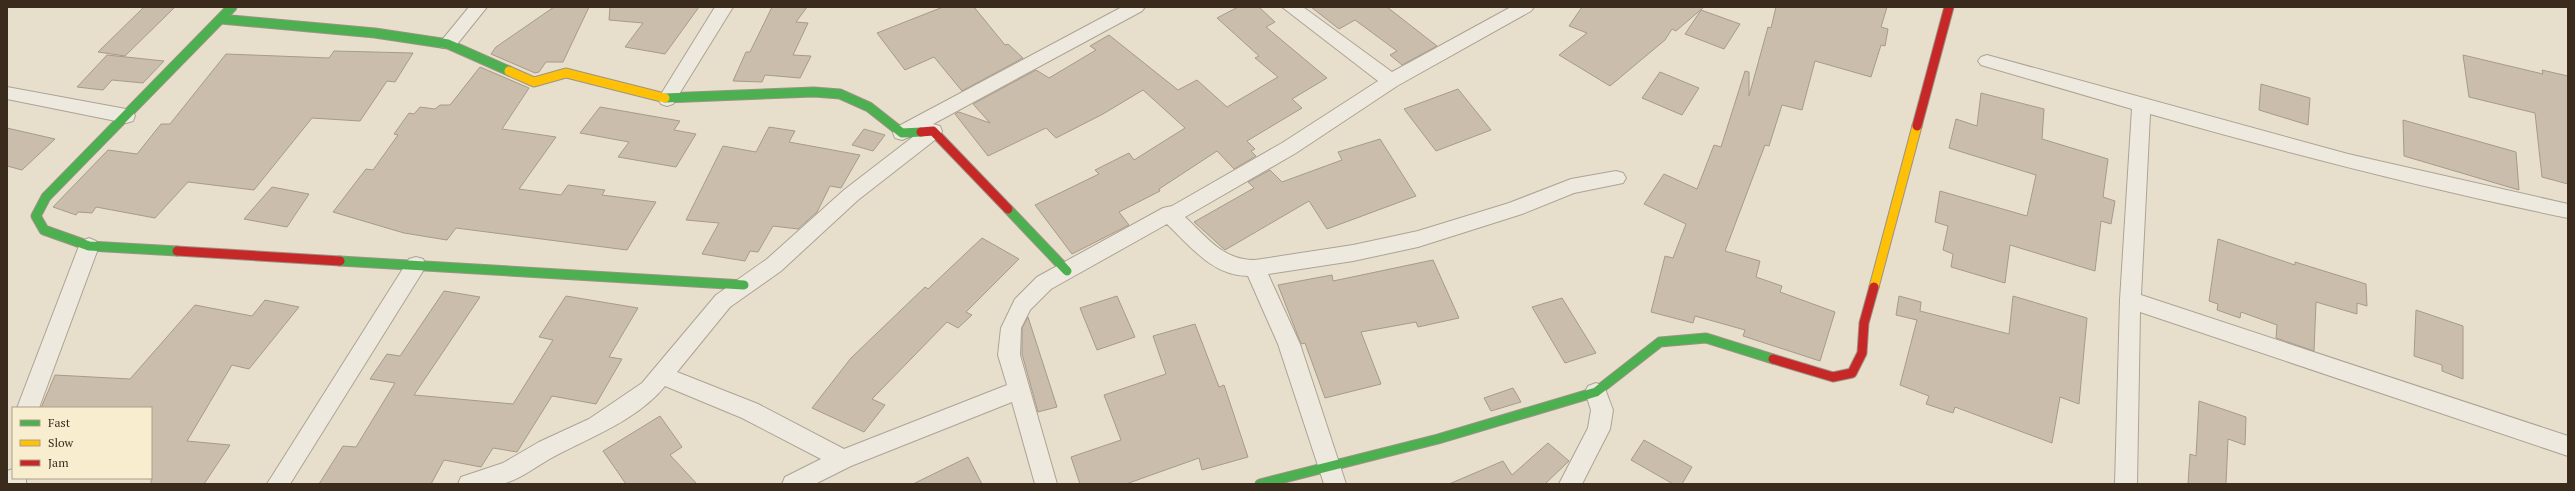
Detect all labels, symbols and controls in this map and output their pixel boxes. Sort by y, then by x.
legend [12,407,152,479]
text: Fast [48,415,71,430]
text: Slow [48,435,74,450]
text: Jam [48,455,69,470]

